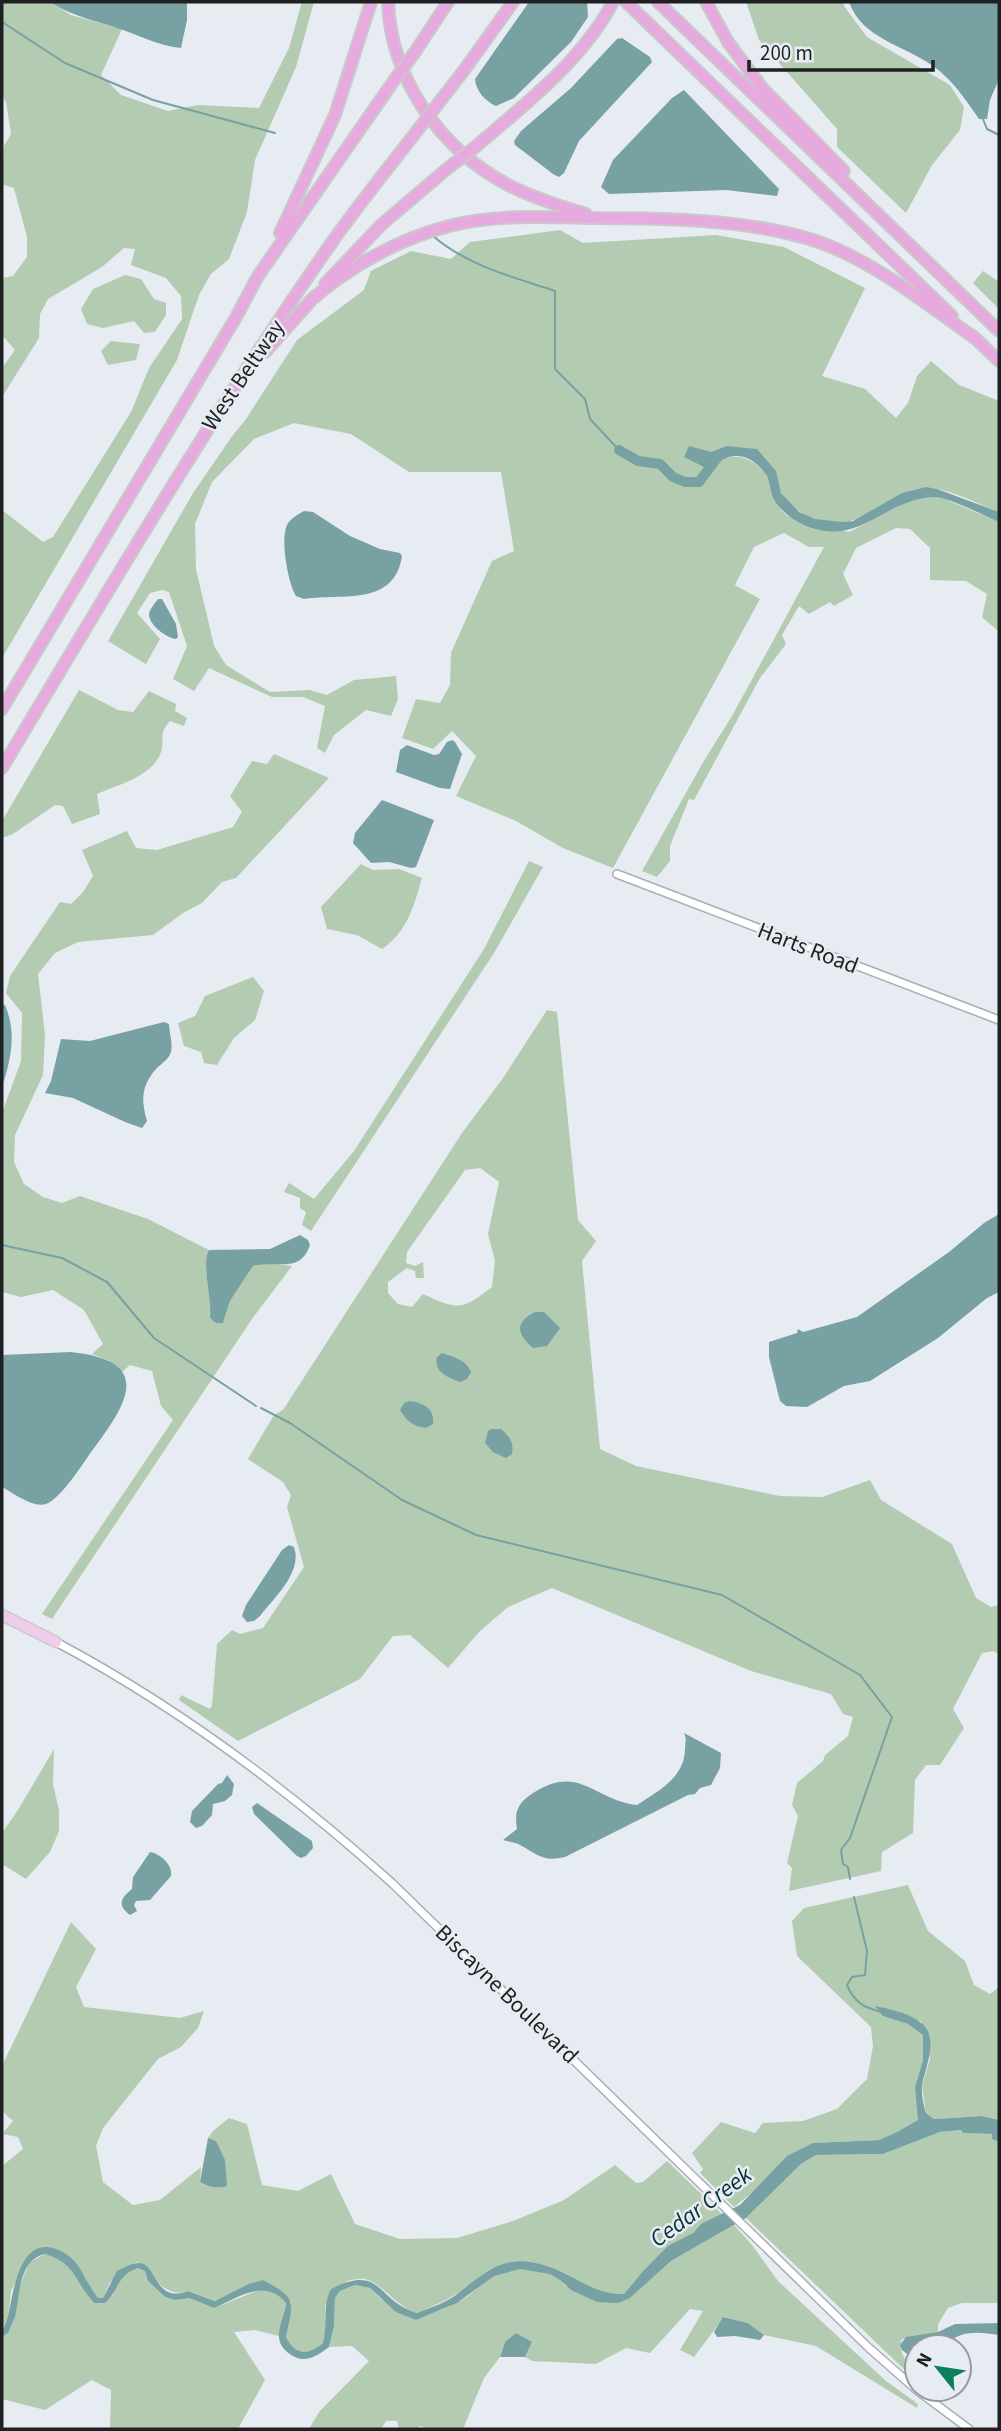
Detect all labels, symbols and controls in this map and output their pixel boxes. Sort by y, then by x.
scale bar [749,28,933,72]
text: 200 m [760,38,813,68]
street label: West Beltway [193,312,293,437]
street label: Harts Road [753,914,863,982]
street label: Biscayne Boulevard [428,1917,586,2071]
water label: Cedar Creek [643,2158,760,2256]
north arrow [903,2333,973,2403]
text: N [910,2348,939,2372]

